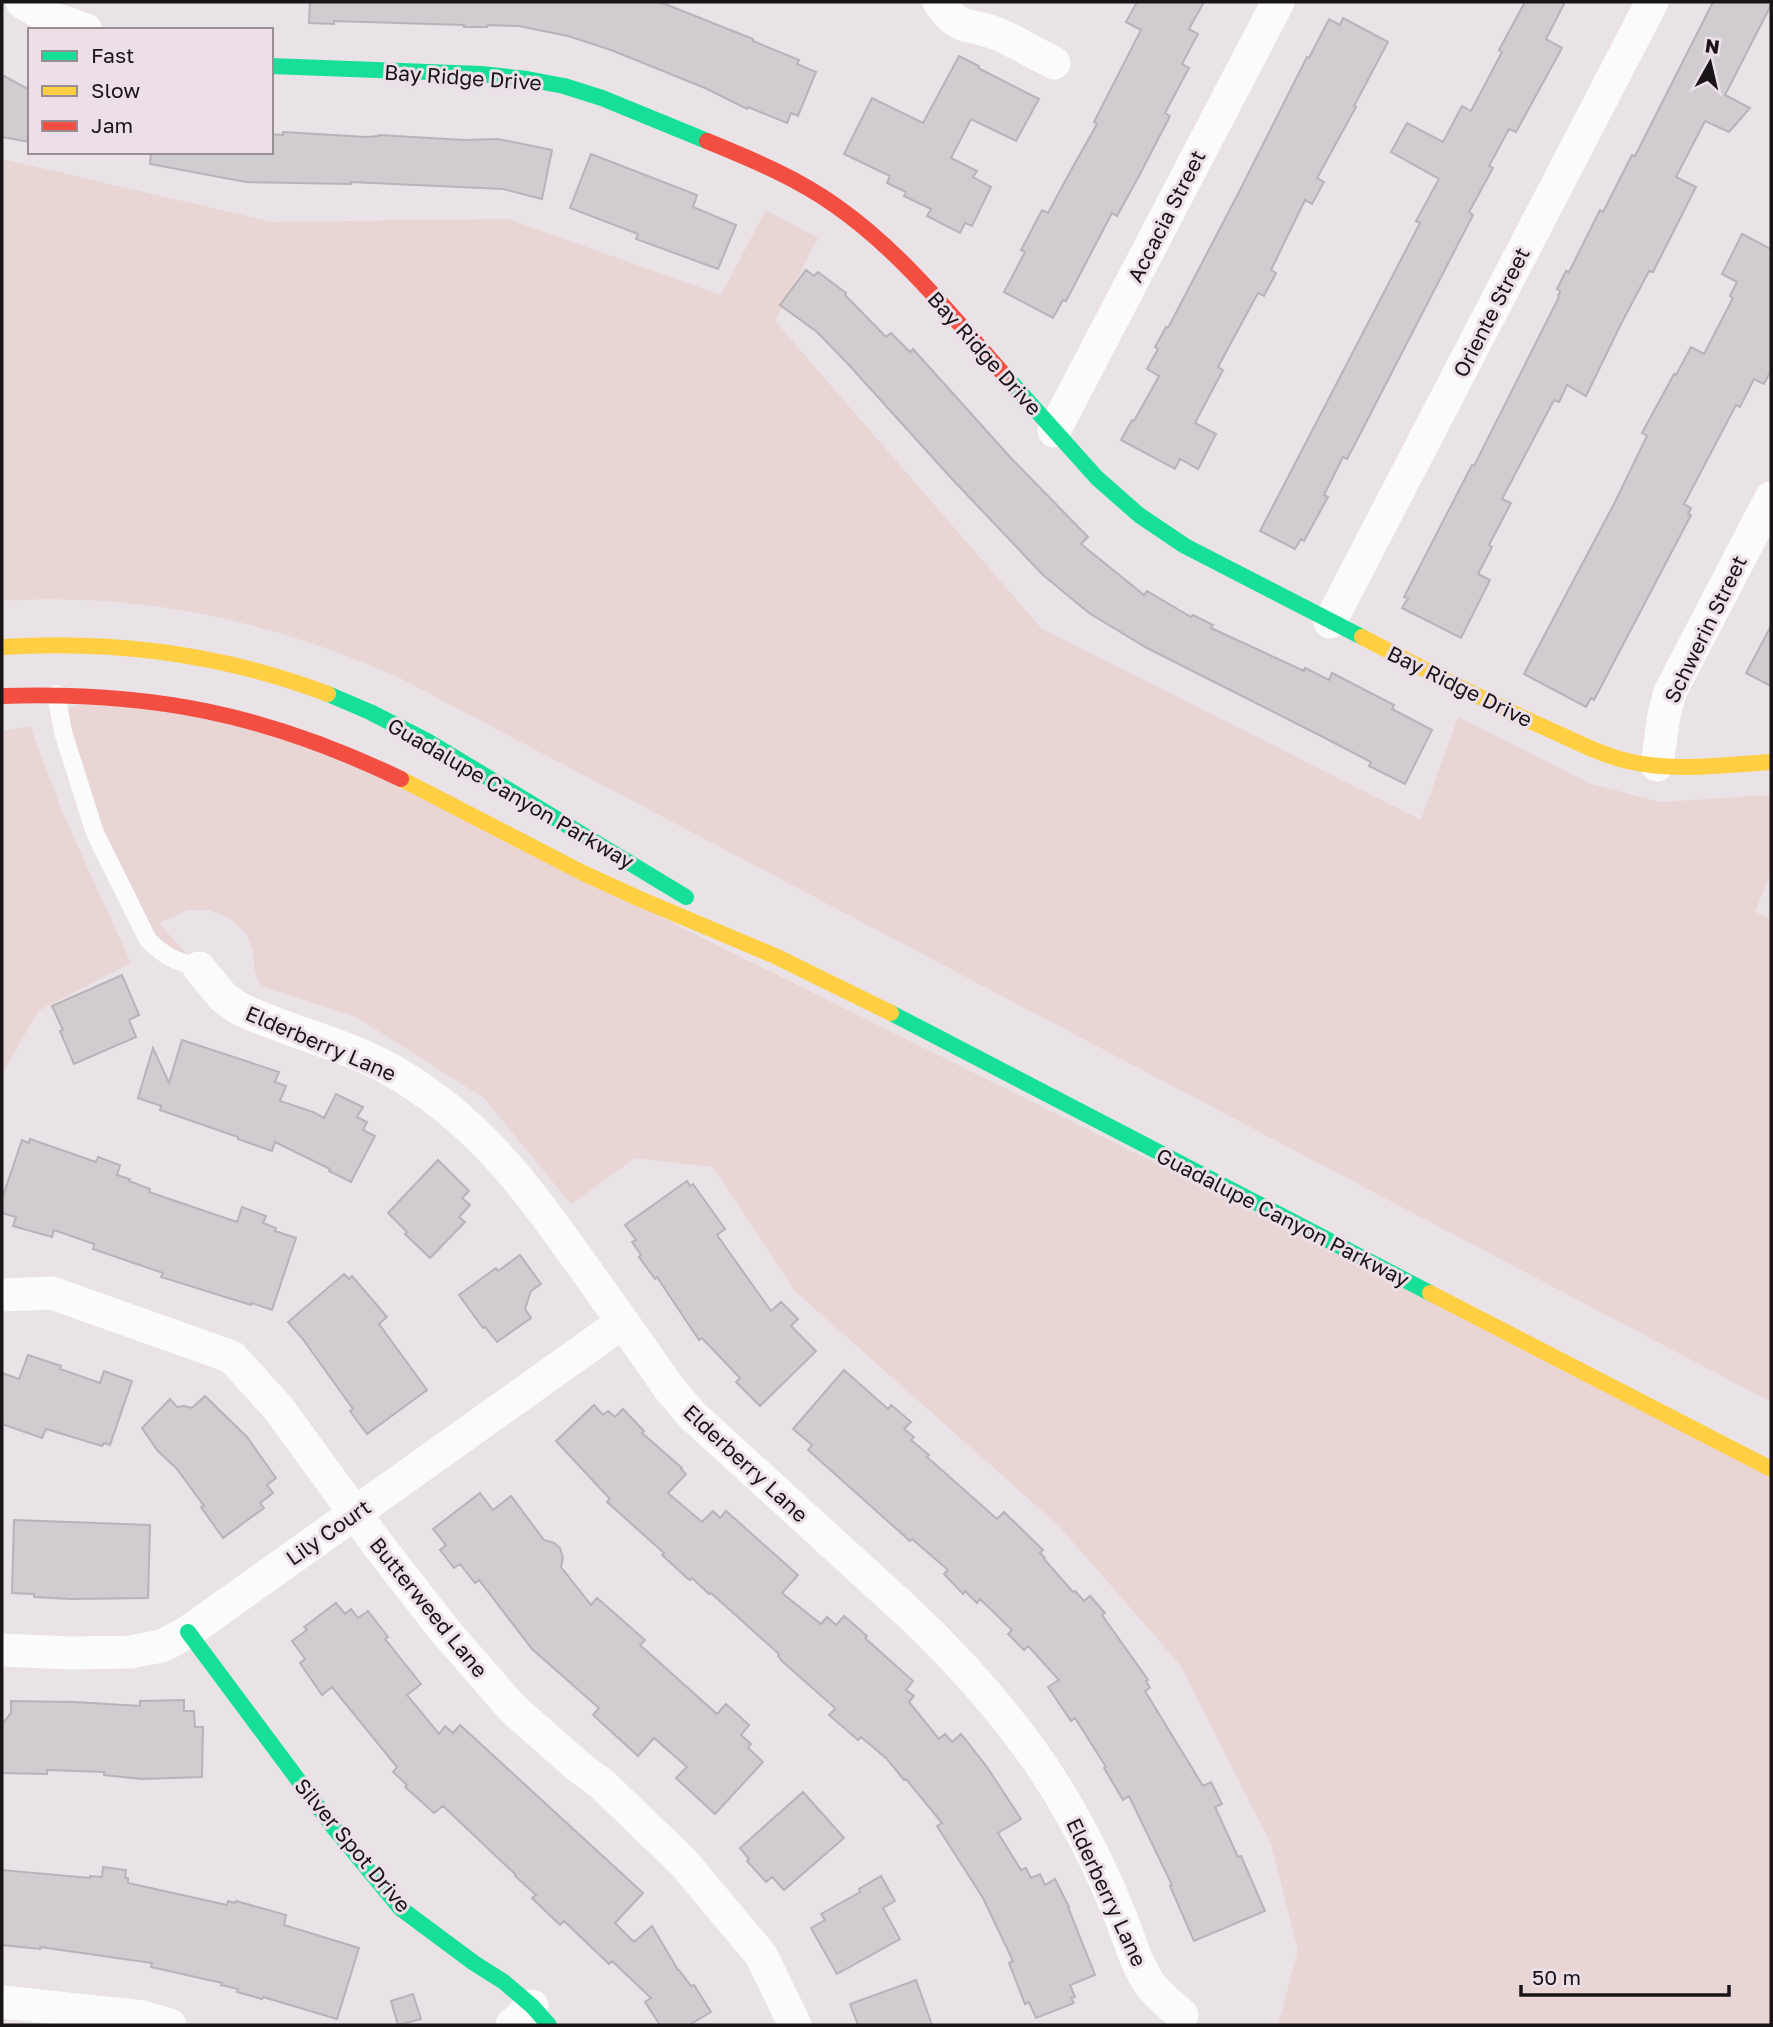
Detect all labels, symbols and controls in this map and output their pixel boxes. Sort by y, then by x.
legend [28,28,273,154]
north arrow [1675,28,1745,98]
text: N [1704,33,1721,58]
text: Fast [91,42,134,68]
street label: Bay Ridge Drive [383,59,543,95]
text: Slow [91,77,140,103]
text: Jam [91,112,133,138]
street label: Accacia Street [1122,146,1210,286]
street label: Oriente Street [1447,243,1535,381]
street label: Bay Ridge Drive [923,286,1047,420]
street label: Schwerin Street [1658,551,1752,707]
street label: Bay Ridge Drive [1383,640,1537,732]
street label: Guadalupe Canyon Parkway [383,712,639,874]
street label: Elderberry Lane [242,1000,400,1086]
street label: Guadalupe Canyon Parkway [1152,1142,1414,1292]
street label: Elderberry Lane [678,1399,814,1527]
street label: Lily Court [281,1493,375,1571]
street label: Butterweed Lane [365,1532,493,1682]
street label: Silver Spot Drive [289,1773,417,1917]
street label: Elderberry Lane [1061,1814,1153,1970]
scale bar [1521,1954,1729,1998]
text: 50 m [1532,1964,1581,1990]

